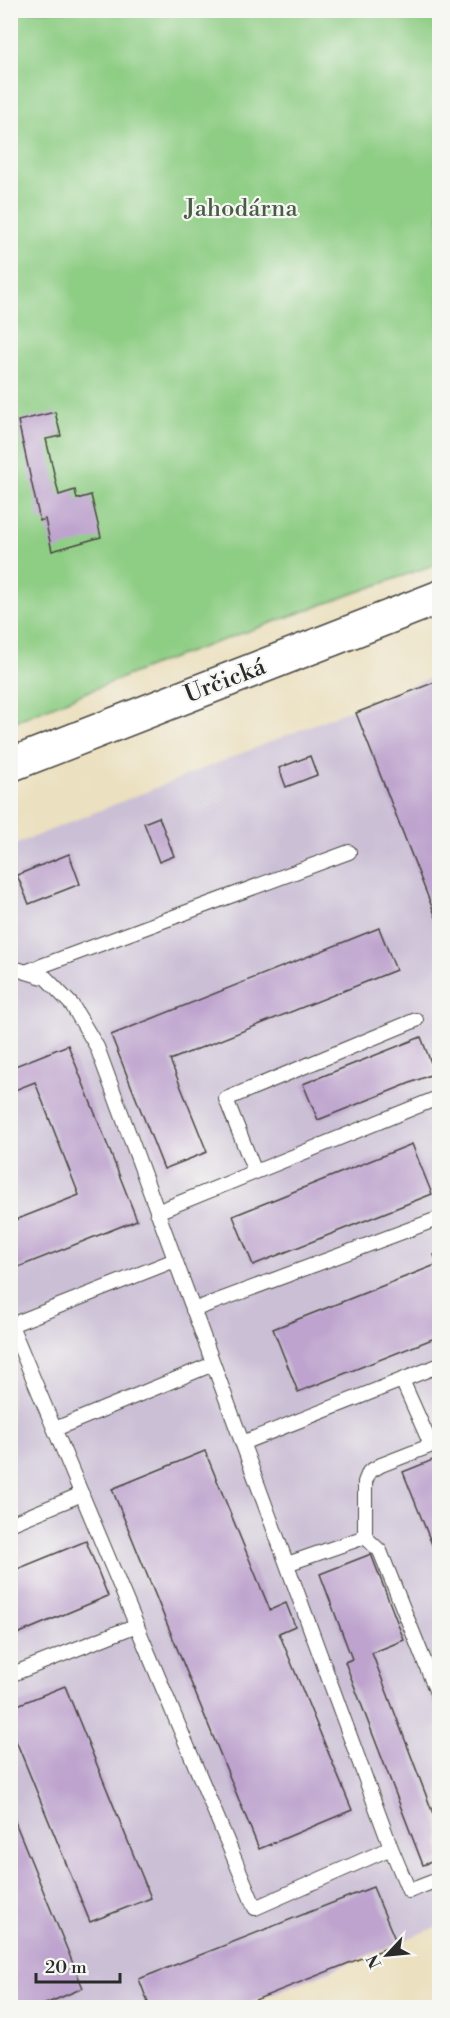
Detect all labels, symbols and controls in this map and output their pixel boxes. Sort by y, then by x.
park label: Jahodárna [183,194,298,224]
street label: Určická [180,651,271,710]
north arrow [357,1925,417,1985]
scale bar [36,1946,120,1984]
text: N [363,1951,386,1971]
text: 20 m [45,1956,87,1979]

